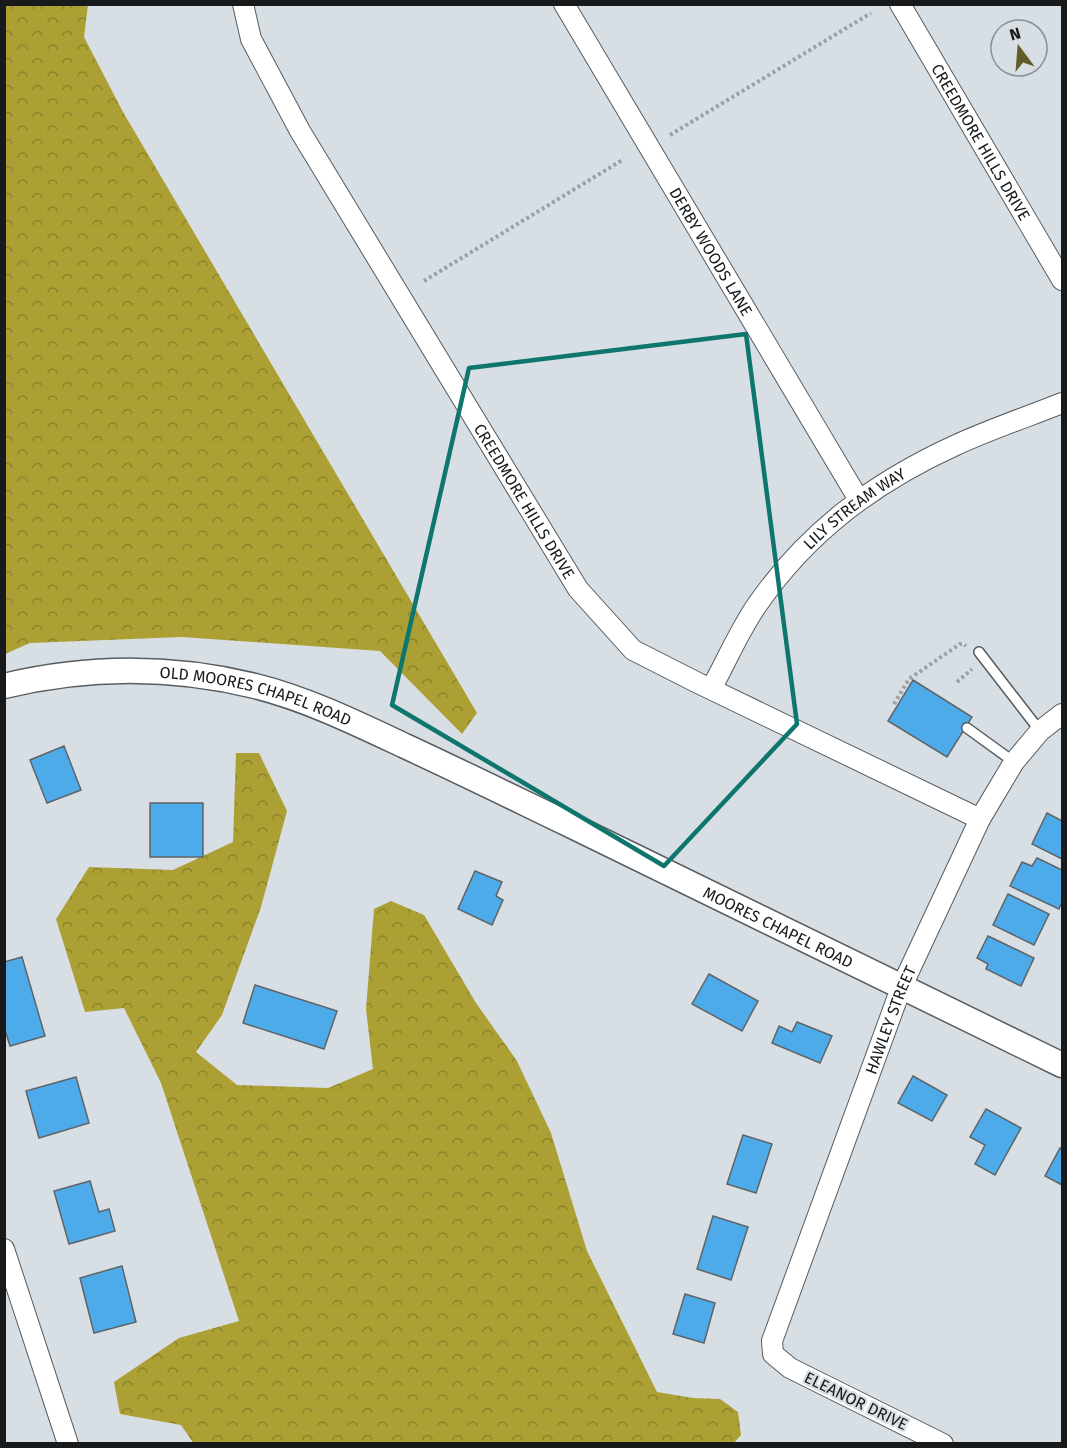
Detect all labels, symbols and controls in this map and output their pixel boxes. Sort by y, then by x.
north arrow [989,18,1049,78]
text: N [1007,23,1023,45]
street label: CREEDMORE HILLS DRIVE [928,60,1034,224]
street label: DERBY WOODS LANE [666,184,757,319]
street label: CREEDMORE HILLS DRIVE [470,420,579,582]
street label: LILY STREAM WAY [799,463,909,553]
street label: OLD MOORES CHAPEL ROAD [159,662,354,729]
street label: MOORES CHAPEL ROAD [700,882,856,972]
street label: HAWLEY STREET [861,962,920,1077]
street label: ELEANOR DRIVE [801,1368,911,1434]

